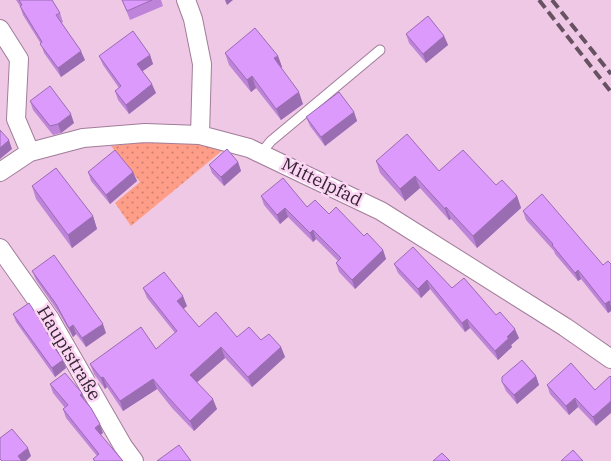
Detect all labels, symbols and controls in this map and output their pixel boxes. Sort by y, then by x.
street label: Mittelpfad [278,152,366,211]
street label: Hauptstraße [32,301,107,404]

